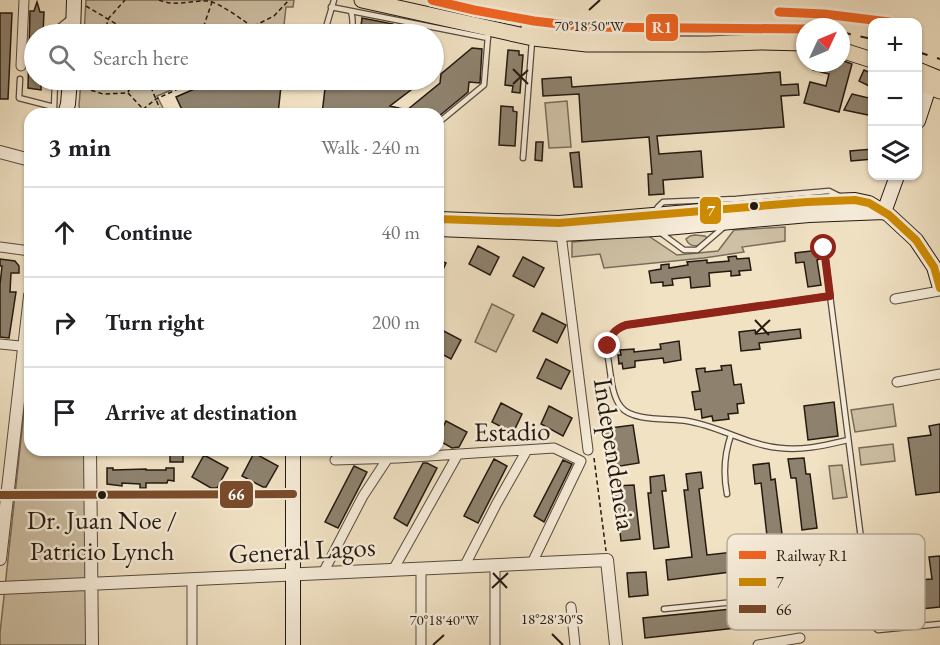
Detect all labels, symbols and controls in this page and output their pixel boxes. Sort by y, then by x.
line badge: R1 [645,13,679,42]
text: 70°18'50"W [554,16,624,35]
text: R1 [652,17,672,38]
north arrow [796,18,850,72]
map controls [868,18,922,180]
button: + [868,18,922,72]
search box [24,24,444,90]
icon: search [45,41,78,74]
text: Search here [93,43,188,72]
button: − [868,72,922,126]
button: layers [868,126,922,180]
text: 3 min [48,130,111,164]
text: Walk · 240 m [321,134,420,160]
line badge: 7 [699,196,722,225]
text: 7 [707,200,716,221]
unlabelled marker [748,200,760,212]
icon: ahead [48,216,81,249]
text: Continue [105,218,192,247]
text: 40 m [381,219,420,245]
route start [810,234,836,260]
icon: right [48,306,81,339]
text: Turn right [105,308,204,337]
text: 200 m [372,309,420,335]
route end [594,332,620,358]
street label: Independencia [586,376,644,533]
icon: arrive [48,396,81,429]
text: Arrive at destination [105,398,297,427]
street label: Estadio [473,413,551,449]
line badge: 66 [219,480,254,509]
text: 66 [228,484,245,505]
marker: Dr. Juan Noe / Patricio Lynch [96,489,108,501]
place label: Dr. Juan Noe / Patricio Lynch [27,503,177,568]
street label: General Lagos [228,529,376,571]
legend [727,534,925,630]
text: Railway R1 [776,545,848,566]
text: 7 [776,572,784,593]
text: 66 [776,599,792,620]
text: 18°28'30"S [521,609,583,628]
text: 70°18'40"W [409,610,479,629]

